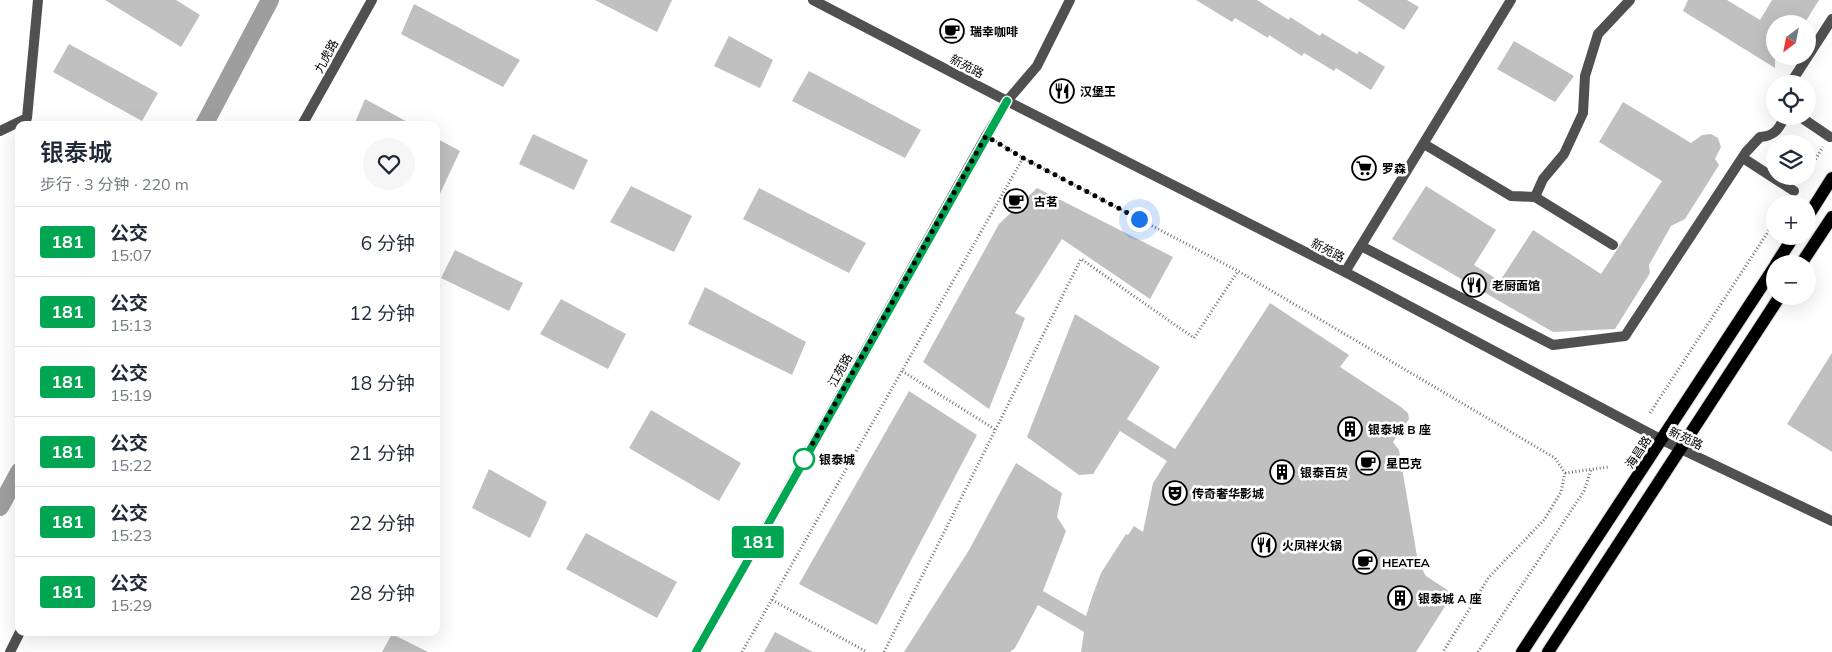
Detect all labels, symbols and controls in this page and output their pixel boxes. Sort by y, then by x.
north arrow [1766,15,1816,65]
map controls [1766,15,1816,305]
cafe icon: 瑞幸咖啡 [939,18,965,44]
place label: 瑞幸咖啡 [970,24,1018,39]
street label: 九虎路 [311,37,341,75]
street label: 新苑路 [948,51,986,81]
button: locate [1766,75,1816,125]
restaurant icon: 汉堡王 [1049,78,1075,104]
place label: 汉堡王 [1080,84,1116,99]
button: layers [1766,135,1816,185]
text: 银泰城 [40,137,112,167]
button: heart [363,138,415,190]
supermarket icon: 罗森 [1351,155,1377,181]
place label: 罗森 [1382,161,1406,176]
text: 步行 · 3 分钟 · 220 m [40,174,189,194]
cafe icon: 古茗 [1003,188,1029,214]
place label: 古茗 [1034,194,1058,209]
button: + [1766,195,1816,245]
your location [1127,207,1152,232]
text: 公交 [110,221,148,245]
text: 181 [51,230,84,253]
text: 6 分钟 [361,231,415,255]
street label: 新苑路 [1309,235,1347,265]
text: 15:07 [110,245,152,265]
button: − [1766,255,1816,305]
restaurant icon: 老厨面馆 [1461,272,1487,298]
place label: 老厨面馆 [1492,278,1540,293]
text: 公交 [110,291,148,315]
text: 181 [51,300,84,323]
text: 12 分钟 [349,301,415,325]
text: 15:13 [110,315,152,335]
street label: 江苑路 [825,351,855,389]
text: 公交 [110,361,148,385]
text: 181 [51,370,84,393]
text: 18 分钟 [349,371,415,395]
text: 15:19 [110,385,152,405]
building icon: 银泰城 B 座 [1337,416,1363,442]
place label: 银泰城 B 座 [1368,422,1431,437]
street label: 新苑路 [1667,423,1705,453]
text: 公交 [110,431,148,455]
street label: 海昌路 [1622,433,1654,471]
text: 181 [51,440,84,463]
text: 21 分钟 [349,441,415,465]
marker: 银泰城 [793,448,815,470]
cafe icon: 星巴克 [1355,450,1381,476]
place label: 银泰城 [819,452,855,467]
text: 15:22 [110,455,152,475]
place label: 星巴克 [1386,456,1422,471]
building icon: 银泰百货 [1269,459,1295,485]
place label: 银泰百货 [1300,465,1348,480]
theatre icon: 传奇奢华影城 [1162,480,1188,506]
place label: 传奇奢华影城 [1192,486,1264,501]
text: 公交 [110,501,148,525]
text: 181 [51,510,84,533]
text: 22 分钟 [349,511,415,535]
text: 15:23 [110,525,152,545]
line badge: 181 [729,526,787,558]
text: 181 [742,530,774,553]
restaurant icon: 火凤祥火锅 [1251,532,1277,558]
place label: 火凤祥火锅 [1282,538,1342,553]
cafe icon: HEATEA [1352,549,1378,575]
place label: HEATEA [1382,555,1430,570]
text: 公交 [110,571,148,595]
text: 181 [51,580,84,603]
text: 28 分钟 [349,581,415,605]
building icon: 银泰城 A 座 [1387,585,1413,611]
place label: 银泰城 A 座 [1418,591,1482,606]
text: 15:29 [110,595,152,615]

